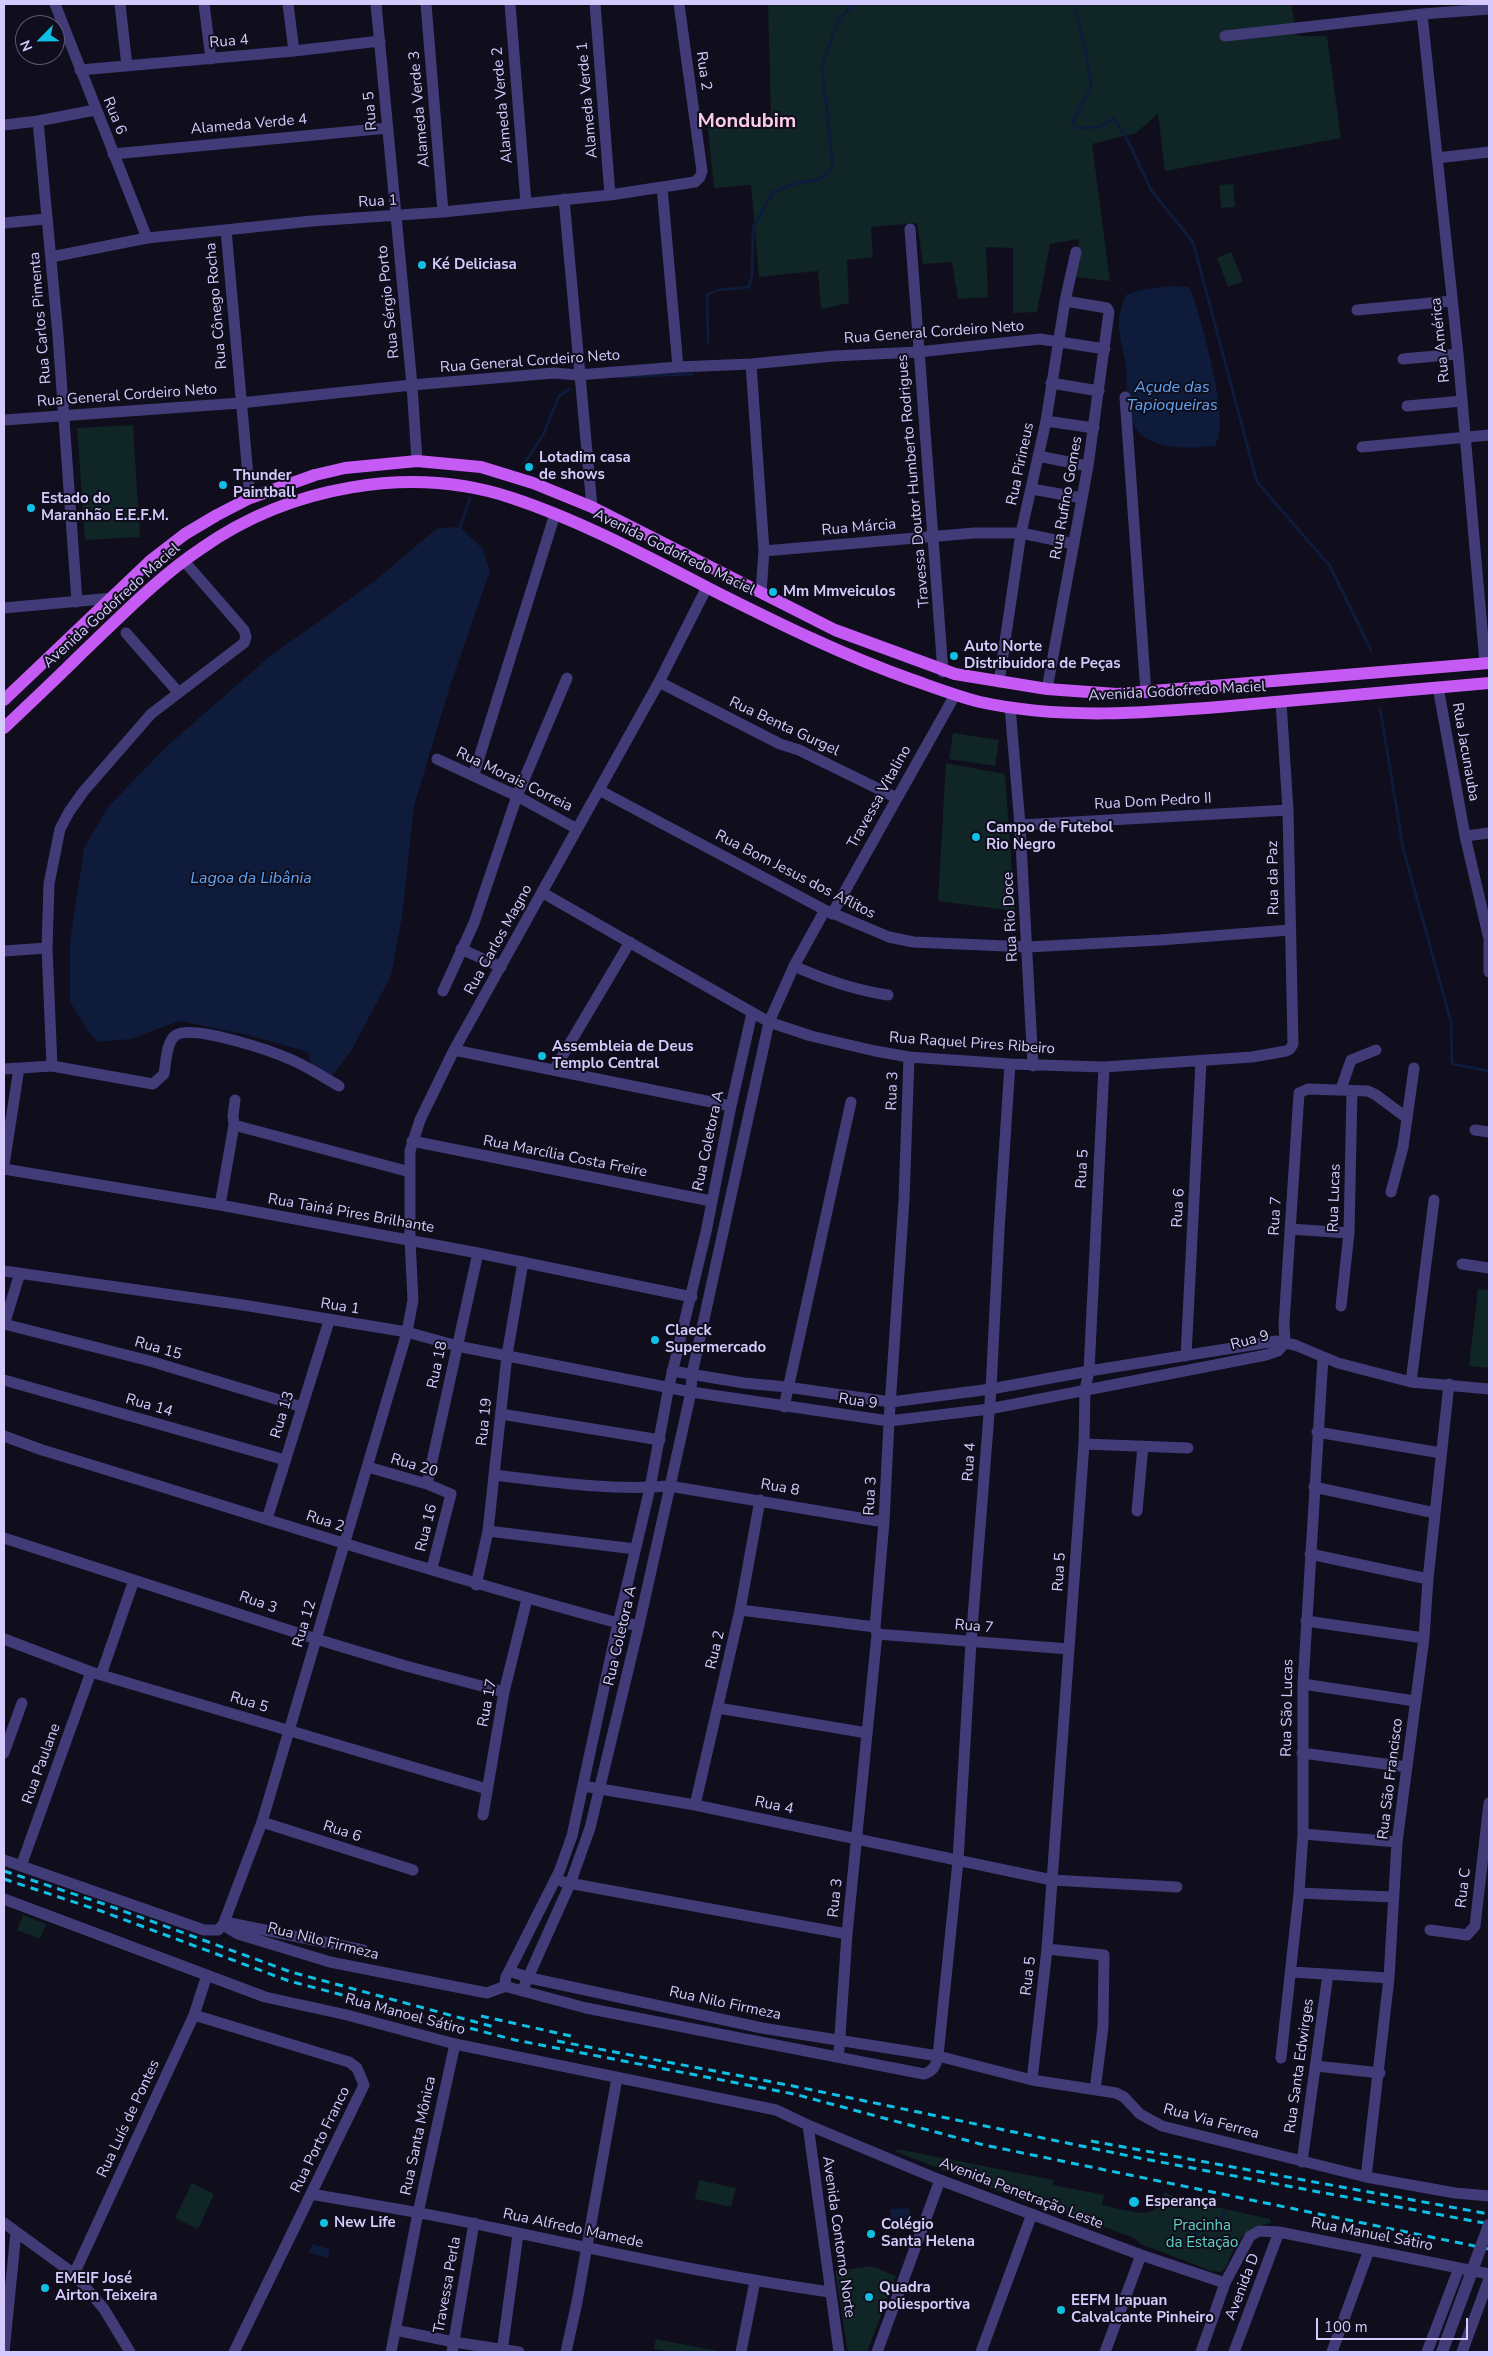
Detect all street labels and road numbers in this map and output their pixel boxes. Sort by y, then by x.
street label: Rua 4 [209,31,249,53]
street label: Alameda Verde 1 [574,41,602,159]
street label: Alameda Verde 2 [489,46,517,164]
street label: Alameda Verde 3 [406,50,434,168]
street label: Rua 2 [691,50,715,92]
street label: Rua 5 [360,91,382,131]
street label: Rua 6 [98,94,130,138]
street label: Alameda Verde 4 [190,111,308,139]
street label: Rua 1 [358,192,398,212]
street label: Rua Cônego Rocha [202,242,232,370]
street label: Rua Sérgio Porto [374,244,404,360]
street label: Rua Carlos Pimenta [26,251,56,385]
street label: Rua América [1428,296,1454,384]
street label: Rua General Cordeiro Neto [843,318,1025,348]
street label: Rua General Cordeiro Neto [439,347,621,377]
street label: Travessa Doutor Humberto Rodrigues [894,354,934,608]
street label: Rua General Cordeiro Neto [36,381,218,411]
street label: Rua Pirineus [1003,421,1039,507]
street label: Rua Rufino Gomes [1047,435,1087,561]
street label: Avenida Godofredo Maciel [590,506,758,600]
street label: Rua Márcia [821,516,897,540]
street label: Avenida Godofredo Maciel [40,540,184,672]
street label: Avenida Godofredo Maciel [1088,678,1266,706]
street label: Rua Benta Gurgel [726,694,842,760]
street label: Rua Jacunauba [1447,701,1483,803]
street label: Travessa Vitalino [844,742,916,852]
street label: Rua Morais Correia [453,744,575,816]
street label: Rua Dom Pedro II [1094,790,1212,814]
street label: Rua Bom Jesus dos Aflitos [712,827,878,923]
street label: Rua da Paz [1264,840,1284,916]
street label: Rua Rio Doce [1000,871,1022,963]
street label: Rua Carlos Magno [461,882,537,998]
street label: Rua Raquel Pires Ribeiro [888,1029,1056,1059]
street label: Rua 3 [883,1071,903,1111]
street label: Rua Coletora A [690,1089,728,1193]
street label: Rua Marcília Costa Freire [481,1132,649,1182]
street label: Rua 5 [1073,1149,1093,1189]
street label: Rua Lucas [1325,1163,1345,1233]
street label: Rua 6 [1169,1188,1189,1228]
street label: Rua Tainá Pires Brilhante [266,1190,436,1238]
street label: Rua 7 [1266,1196,1286,1236]
street label: Rua 1 [319,1295,361,1319]
street label: Rua 9 [1229,1327,1271,1355]
street label: Rua 15 [132,1334,184,1364]
street label: Rua 18 [424,1340,452,1390]
street label: Rua 13 [267,1389,299,1441]
street label: Rua 9 [837,1390,879,1414]
street label: Rua 14 [123,1391,175,1421]
street label: Rua 19 [474,1397,496,1447]
street label: Rua 4 [960,1442,980,1482]
street label: Rua 20 [388,1450,440,1482]
street label: Rua 8 [759,1476,801,1500]
street label: Rua 3 [861,1476,881,1516]
street label: Rua 16 [412,1502,442,1554]
street label: Rua 2 [304,1507,346,1537]
street label: Rua 5 [1050,1552,1070,1592]
street label: Rua Coletora A [601,1584,641,1688]
street label: Rua 3 [237,1588,279,1618]
street label: Rua 12 [289,1598,321,1650]
street label: Rua 7 [954,1616,994,1638]
street label: Rua 2 [703,1629,729,1671]
street label: Rua São Lucas [1278,1659,1298,1757]
street label: Rua 17 [475,1678,501,1728]
street label: Rua 5 [228,1689,270,1717]
street label: Rua São Francisco [1375,1717,1407,1841]
street label: Rua Paulane [19,1721,65,1807]
street label: Rua 4 [753,1793,795,1819]
street label: Rua 6 [321,1817,363,1847]
street label: Rua C [1453,1867,1475,1909]
street label: Rua 3 [825,1878,847,1918]
street label: Rua Nilo Firmeza [265,1919,381,1965]
street label: Rua 5 [1018,1955,1040,1997]
street label: Rua Nilo Firmeza [667,1983,783,2025]
street label: Rua Manoel Sátiro [343,1990,467,2040]
street label: Rua Santa Edwirges [1282,1998,1318,2134]
street label: Rua Luís de Pontes [94,2057,164,2181]
street label: Rua Santa Mônica [398,2075,440,2197]
street label: Rua Porto Franco [288,2084,354,2196]
street label: Rua Via Ferrea [1161,2101,1261,2143]
street label: Avenida Penetração Leste [936,2154,1106,2234]
street label: Avenida Contorno Norte [818,2155,858,2319]
street label: Rua Alfredo Mamede [501,2205,645,2253]
street label: Rua Manuel Sátiro [1310,2214,1434,2256]
street label: Travessa Perla [431,2235,465,2335]
street label: Avenida D [1222,2251,1264,2323]

